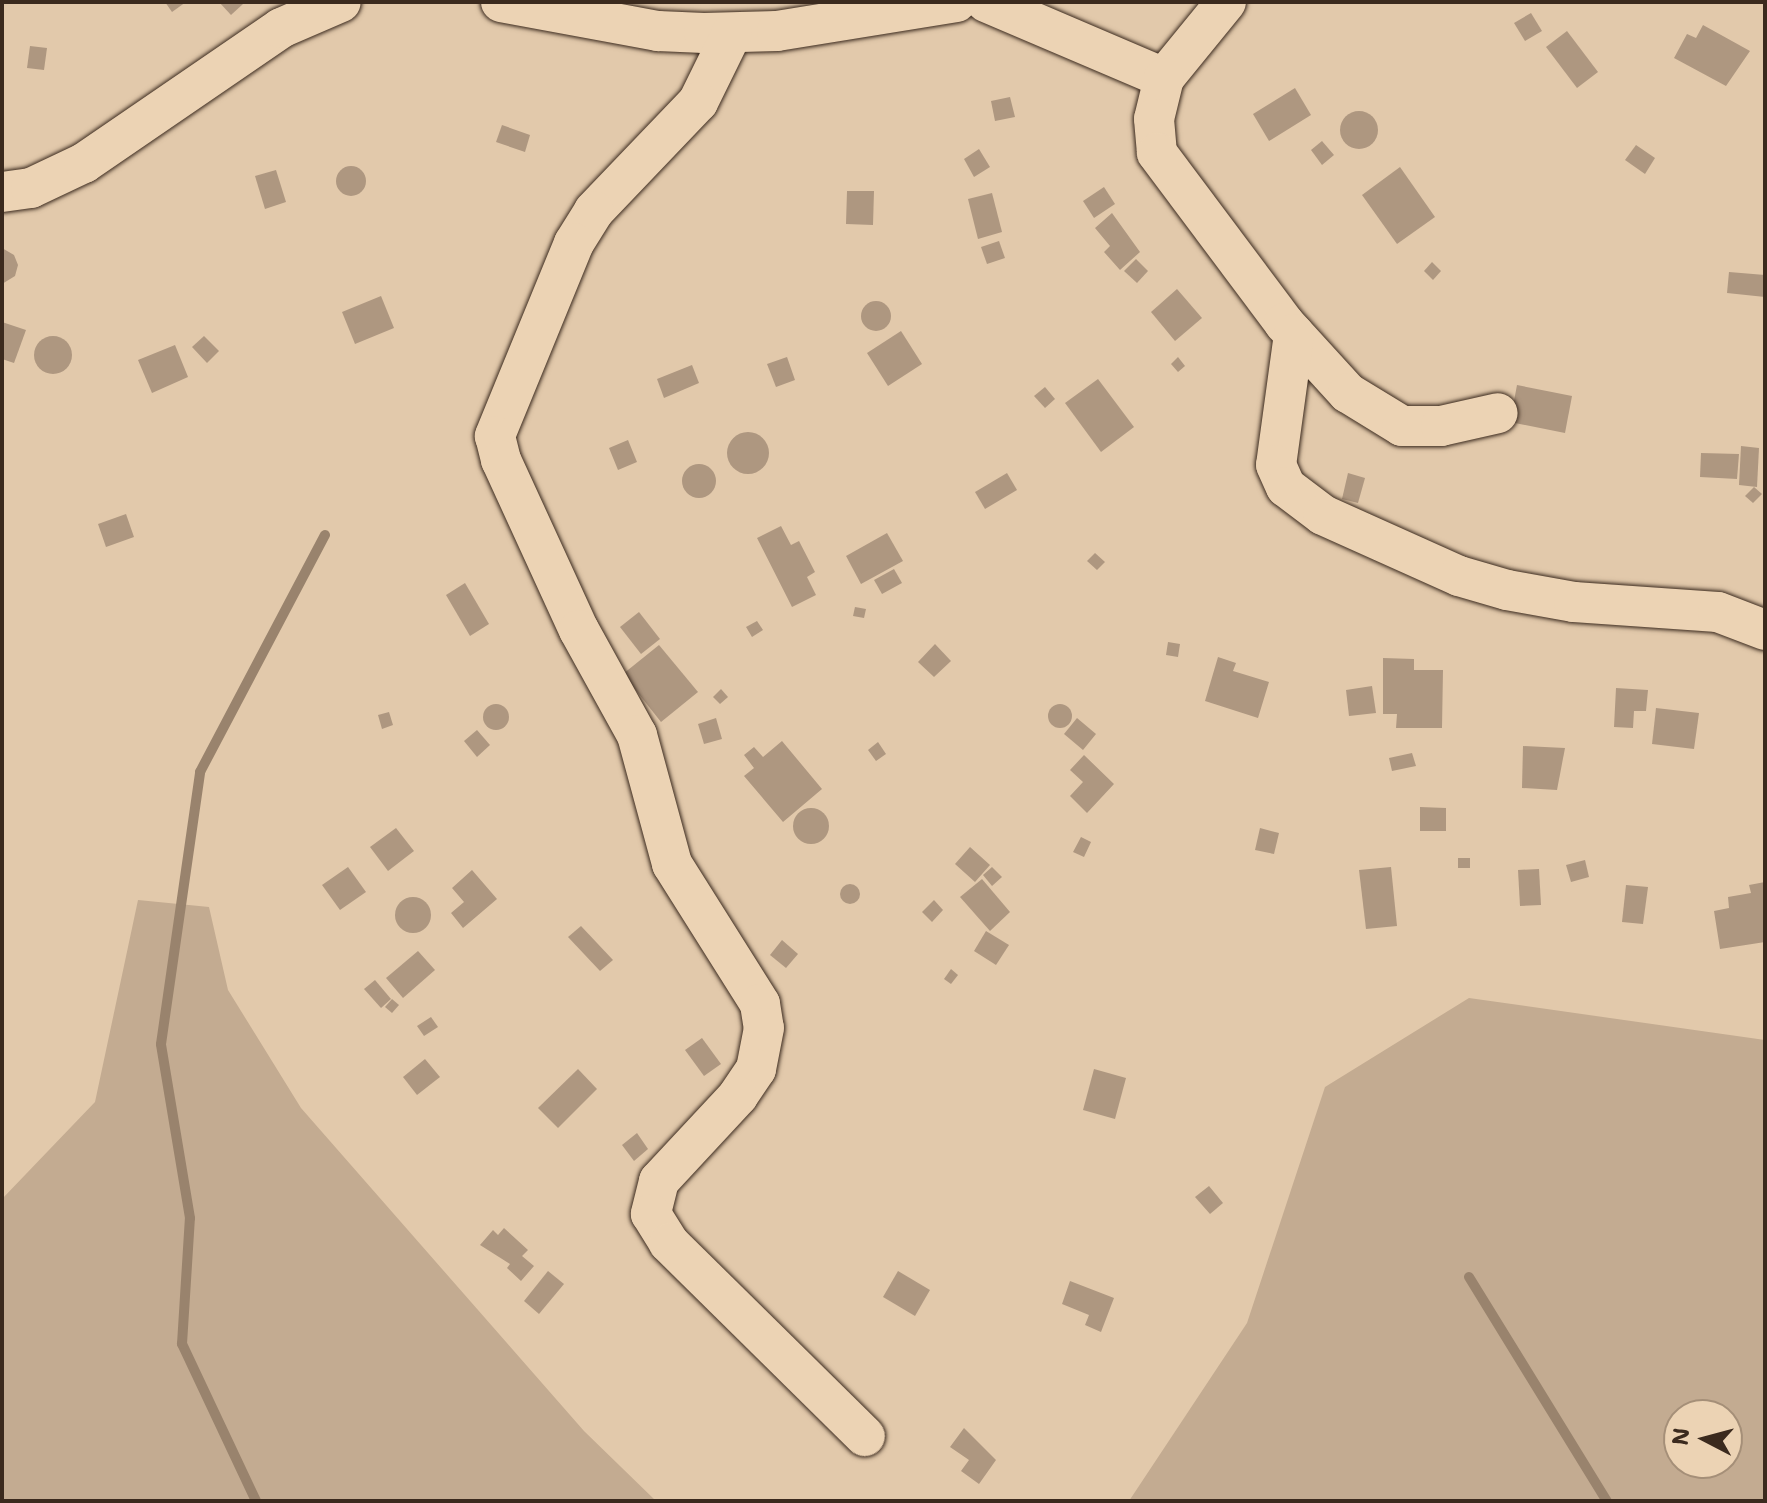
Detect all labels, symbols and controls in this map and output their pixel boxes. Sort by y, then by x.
north arrow [1663,1399,1743,1479]
text: N [1665,1426,1696,1447]

